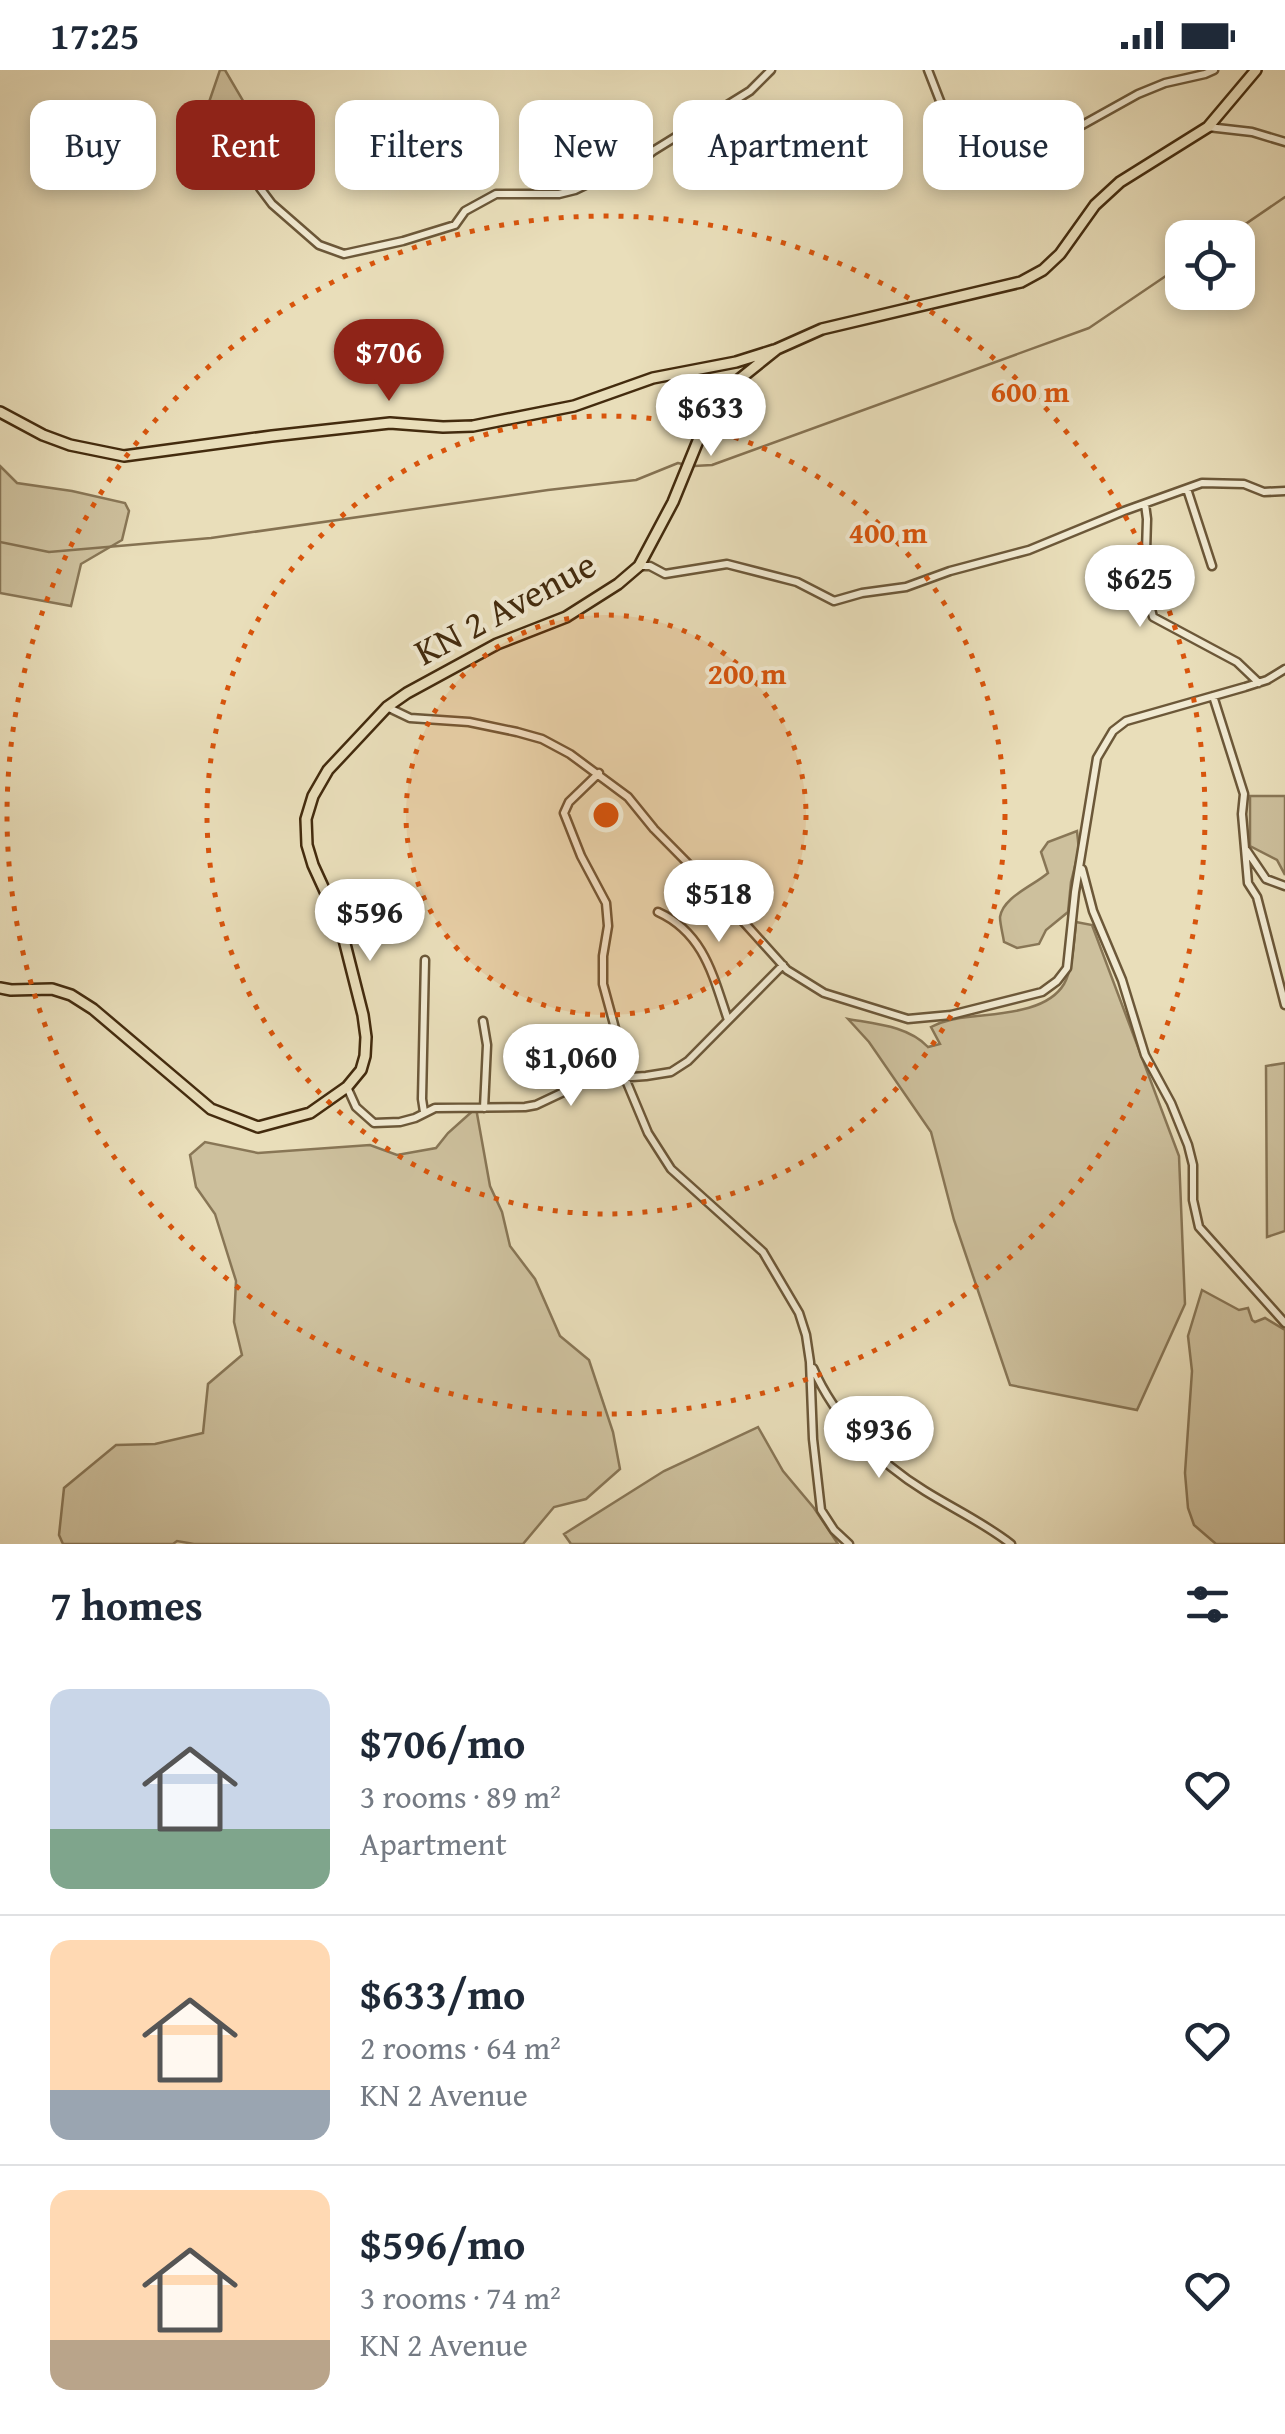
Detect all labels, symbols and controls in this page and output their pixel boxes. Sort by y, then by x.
text: 17:25 [50,7,140,63]
chip: Buy [30,100,156,190]
chip: Rent [176,100,315,190]
chip: Filters [335,100,499,190]
chip: New [519,100,653,190]
chip: Apartment [673,100,903,190]
chip: House [923,100,1084,190]
map controls [1165,220,1255,310]
button: locate [1165,220,1255,310]
pin: $706 [330,319,448,404]
text: $706 [356,328,422,375]
text: 600 m [991,369,1070,413]
pin: $633 [652,374,770,459]
text: $633 [678,383,744,430]
text: 400 m [849,510,928,554]
street label: KN 2 Avenue [403,536,606,679]
pin: $625 [1081,545,1199,630]
text: $625 [1107,554,1173,601]
text: 200 m [708,651,787,695]
centre of rings [588,797,624,833]
pin: $518 [660,860,778,945]
text: $518 [686,869,752,916]
pin: $596 [311,879,429,964]
text: $596 [337,888,403,935]
pin: $1,060 [490,1024,652,1109]
text: $1,060 [525,1033,617,1080]
pin: $936 [820,1396,938,1481]
text: $936 [846,1405,912,1452]
text: 7 homes [50,1574,203,1635]
icon: filters [1180,1577,1235,1632]
text: $706/mo [360,1712,525,1773]
icon: home [130,1729,250,1849]
icon: heart [1180,1762,1235,1817]
text: 3 rooms · 89 m² [360,1773,561,1820]
text: Apartment [360,1820,507,1867]
text: $633/mo [360,1963,525,2024]
icon: home [130,1980,250,2100]
icon: heart [1180,2013,1235,2068]
text: 2 rooms · 64 m² [360,2024,561,2071]
text: KN 2 Avenue [360,2071,528,2118]
text: $596/mo [360,2213,525,2274]
icon: home [130,2230,250,2350]
icon: heart [1180,2263,1235,2318]
text: 3 rooms · 74 m² [360,2274,561,2321]
text: KN 2 Avenue [360,2321,528,2368]

